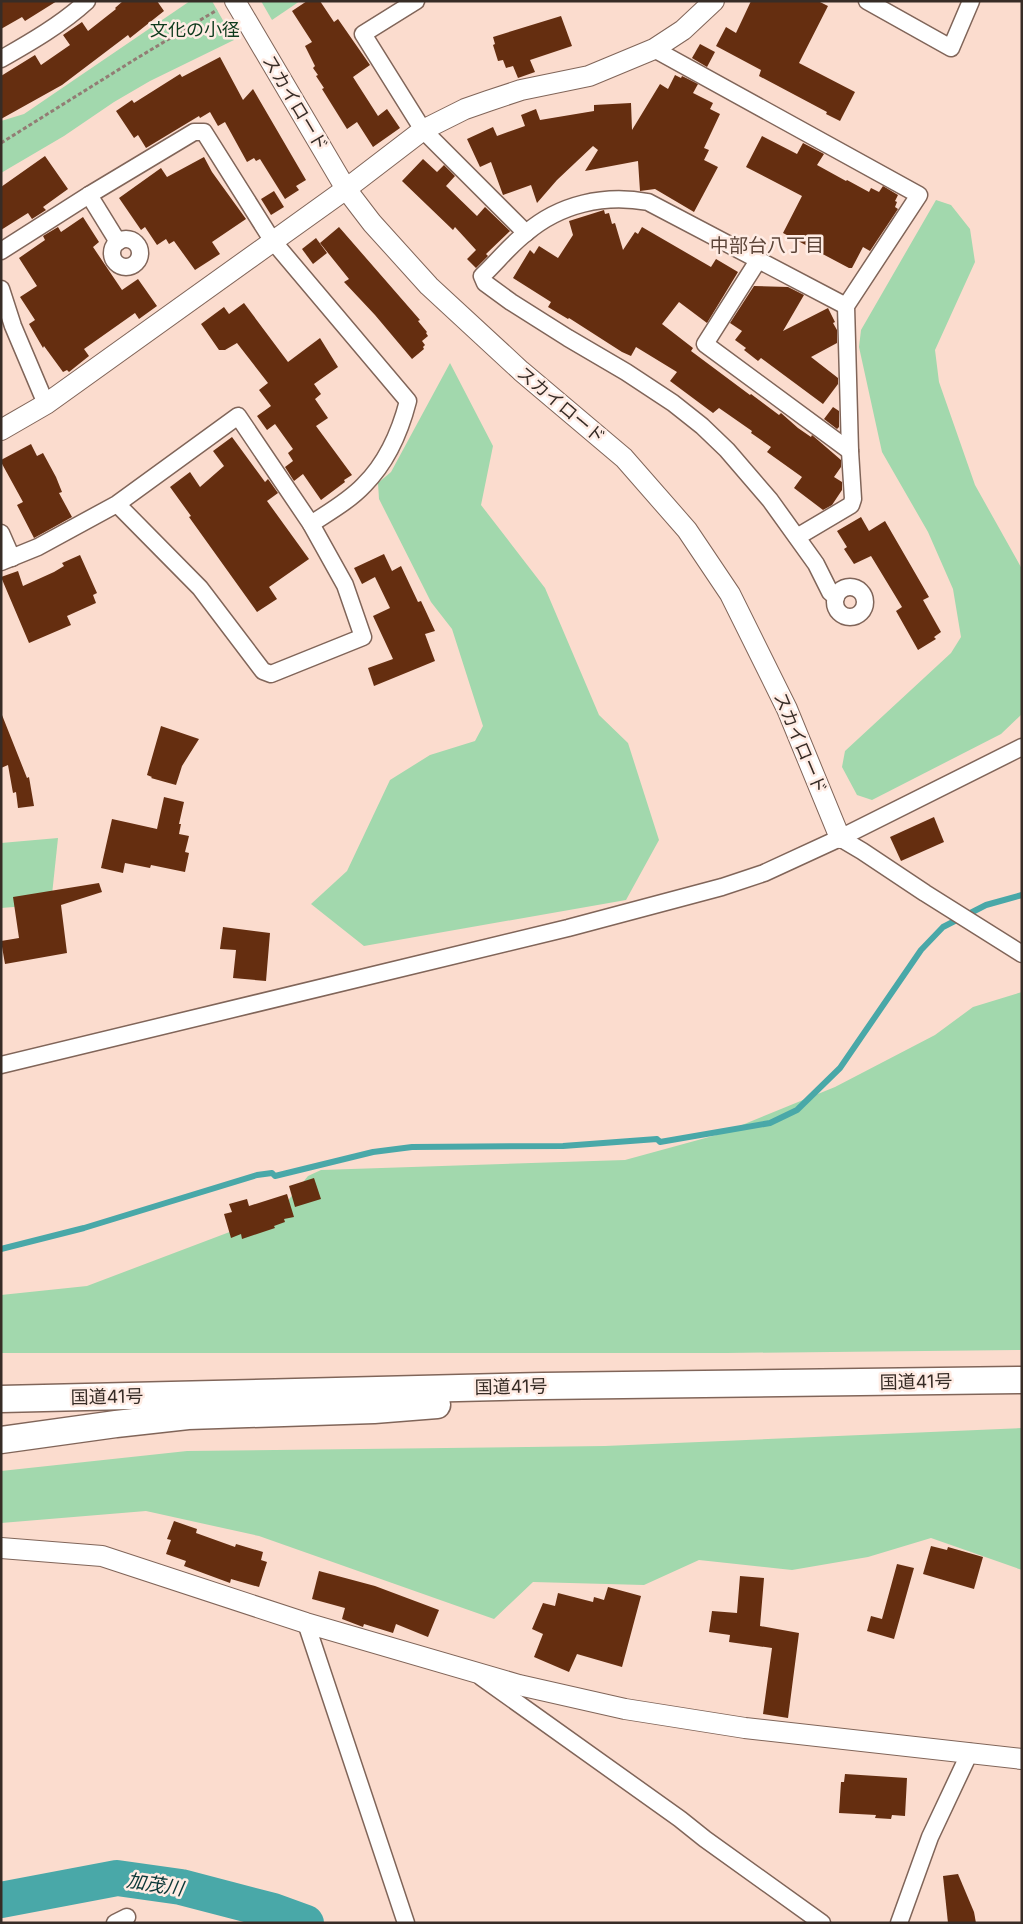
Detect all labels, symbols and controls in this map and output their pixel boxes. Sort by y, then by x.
park label: 文化の小径 [150,19,240,40]
street label: スカイロード [259,51,332,154]
district label: 中部台八丁目 [710,234,824,257]
street label: スカイロード [513,362,609,447]
street label: スカイロード [770,689,831,797]
street label: 国道41号 [880,1370,952,1393]
street label: 国道41号 [475,1375,547,1398]
street label: 国道41号 [71,1385,143,1408]
water label: 加茂川 [125,1869,187,1901]

